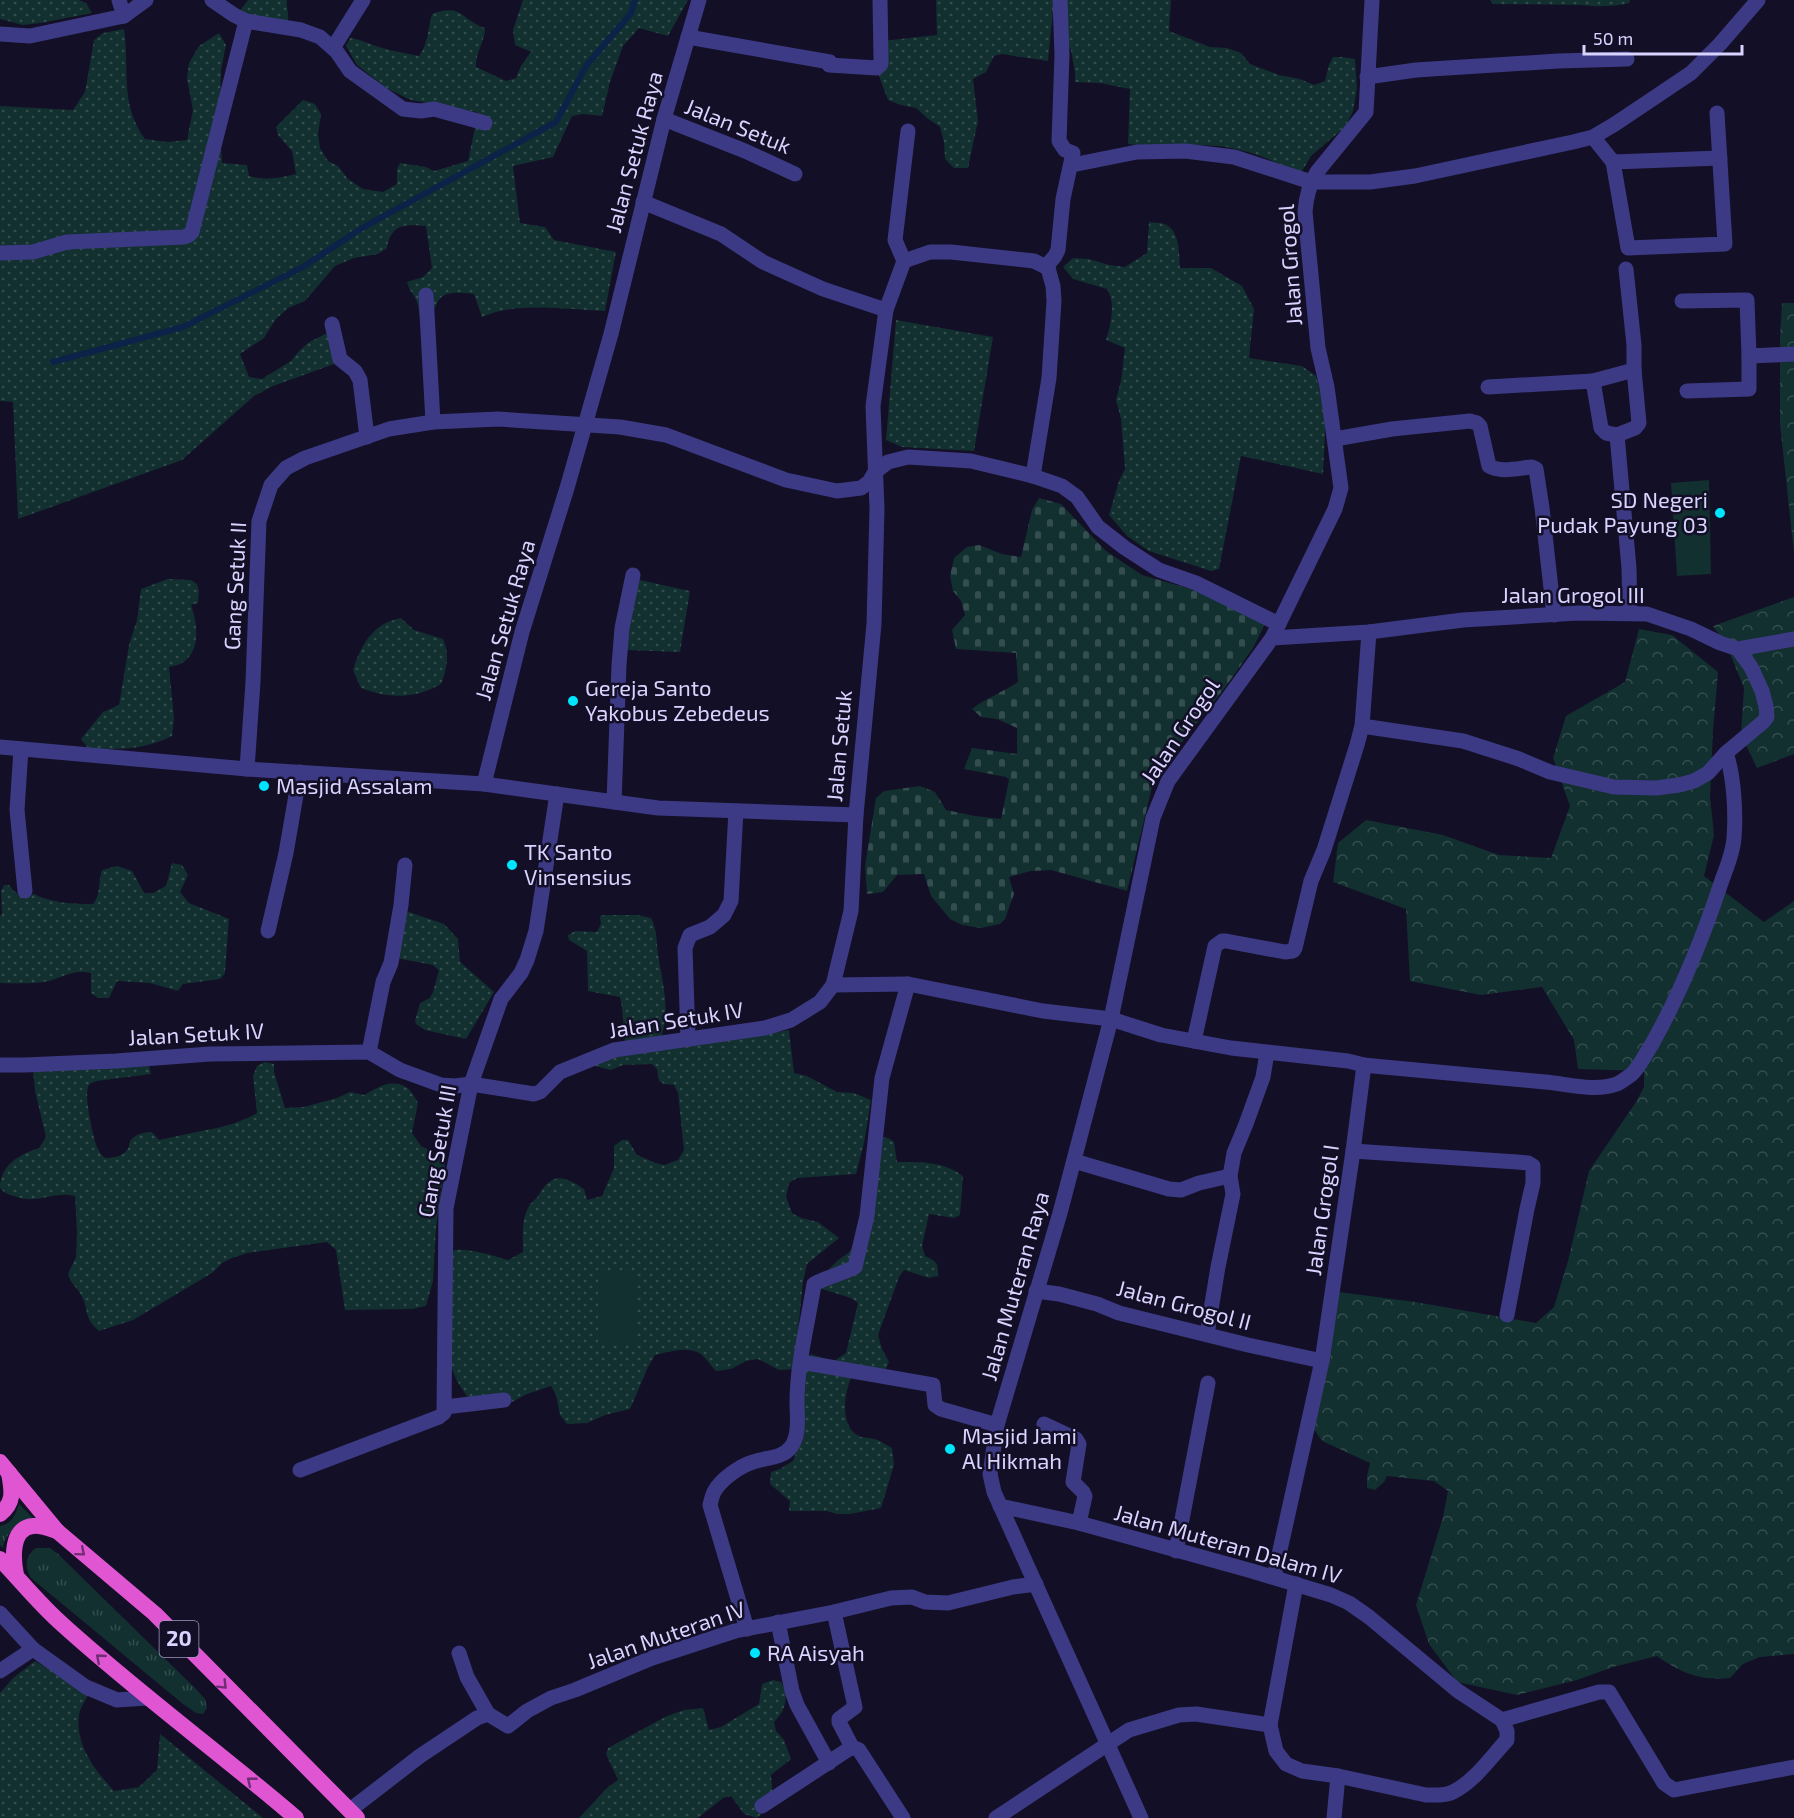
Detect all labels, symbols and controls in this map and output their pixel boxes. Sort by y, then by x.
scale bar [1584,18,1742,56]
text: 50 m [1593,27,1633,49]
street label: Jalan Setuk Raya [599,68,667,235]
street label: Jalan Setuk [682,92,795,158]
street label: Jalan Grogol [1272,203,1306,327]
place label: SD Negeri Pudak Payung 03 [1537,486,1708,537]
marker: SD Negeri Pudak Payung 03 [1713,506,1727,520]
street label: Gang Setuk II [218,521,250,651]
street label: Jalan Setuk Raya [469,536,539,703]
street label: Jalan Grogol III [1501,581,1645,607]
street label: Jalan Grogol [1134,672,1224,788]
place label: Gereja Santo Yakobus Zebedeus [585,674,770,725]
street label: Jalan Setuk [820,689,856,803]
marker: Gereja Santo Yakobus Zebedeus [566,694,580,708]
place label: Masjid Assalam [276,772,433,799]
marker: Masjid Assalam [257,779,271,793]
place label: TK Santo Vinsensius [524,838,632,889]
marker: TK Santo Vinsensius [505,858,519,872]
street label: Jalan Setuk IV [607,995,746,1042]
street label: Jalan Setuk IV [127,1016,265,1050]
street label: Gang Setuk III [412,1083,460,1219]
street label: Jalan Grogol I [1299,1143,1343,1277]
street label: Jalan Muteran Raya [975,1188,1054,1383]
street label: Jalan Grogol II [1114,1274,1254,1334]
place label: Masjid Jami Al Hikmah [962,1422,1077,1473]
marker: Masjid Jami Al Hikmah [943,1442,957,1456]
street label: Jalan Muteran Dalam IV [1112,1498,1345,1588]
one-way arrow [74,1545,85,1556]
street label: Jalan Muteran IV [583,1595,749,1673]
road number: 20 [160,1621,198,1657]
place label: RA Aisyah [767,1639,865,1665]
marker: RA Aisyah [748,1646,762,1660]
one-way arrow [96,1654,107,1665]
one-way arrow [216,1677,227,1688]
one-way arrow [247,1777,258,1788]

